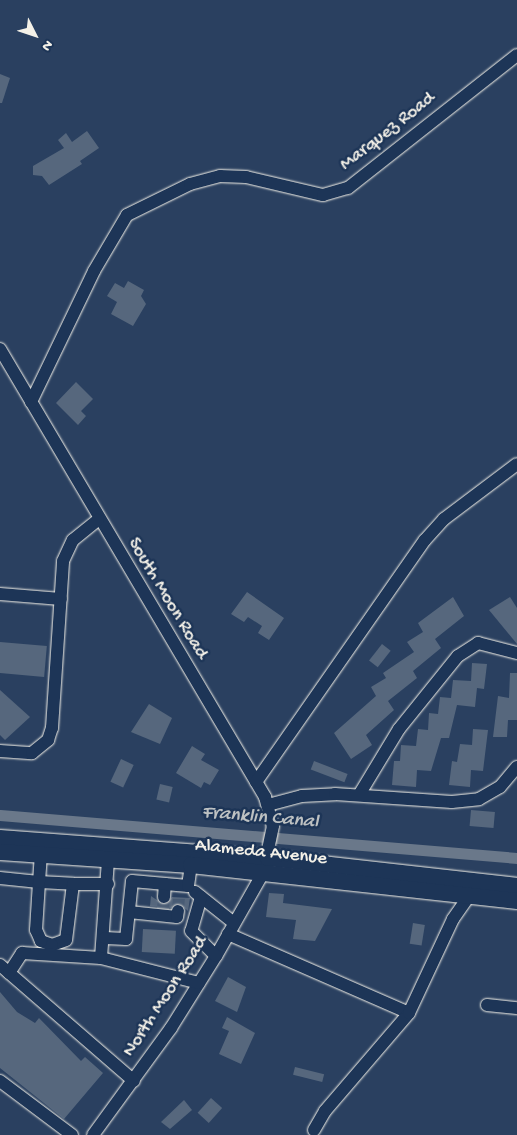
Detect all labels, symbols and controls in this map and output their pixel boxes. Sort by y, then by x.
north arrow [10,10,60,60]
text: N [37,36,56,54]
street label: Marquez Road [336,88,440,176]
street label: South Moon Road [122,534,212,664]
water label: Franklin Canal [201,801,319,835]
street label: Alameda Avenue [194,835,328,871]
street label: North Moon Road [118,932,214,1062]

